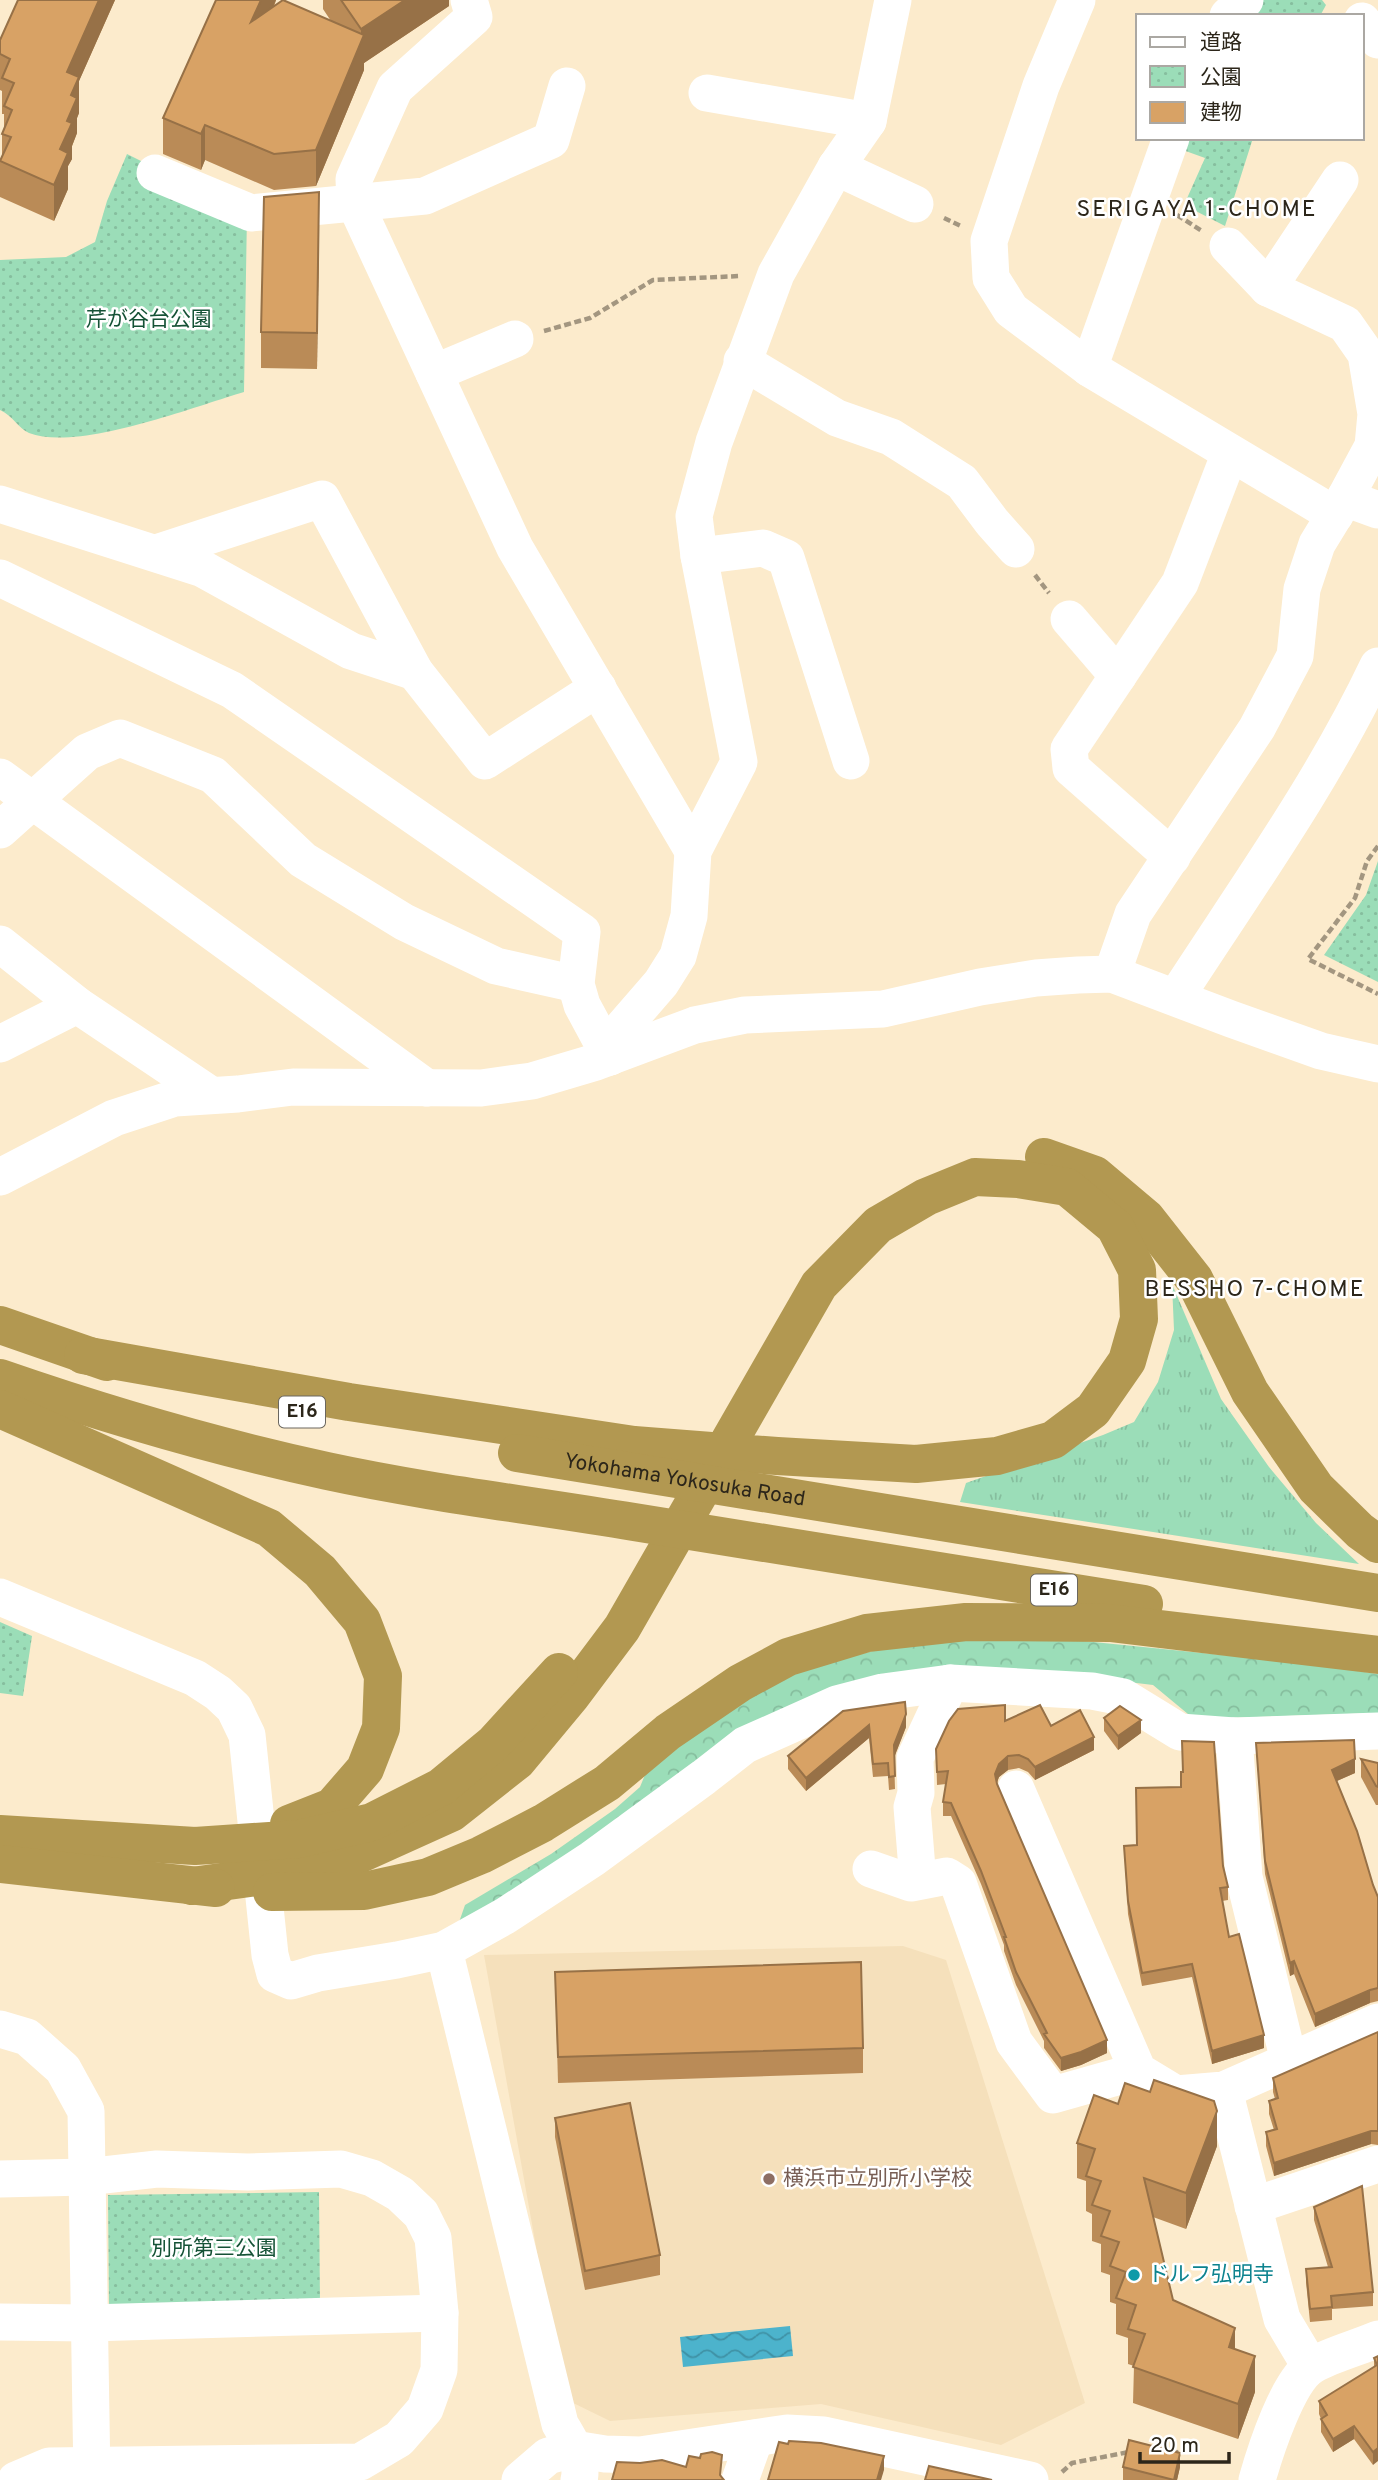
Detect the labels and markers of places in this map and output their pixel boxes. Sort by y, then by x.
place label: 横浜市立別所小学校 [783,2166,972,2193]
marker: 横浜市立別所小学校 [761,2171,777,2187]
place label: ドルフ弘明寺 [1148,2262,1274,2289]
marker: ドルフ弘明寺 [1126,2267,1142,2283]

